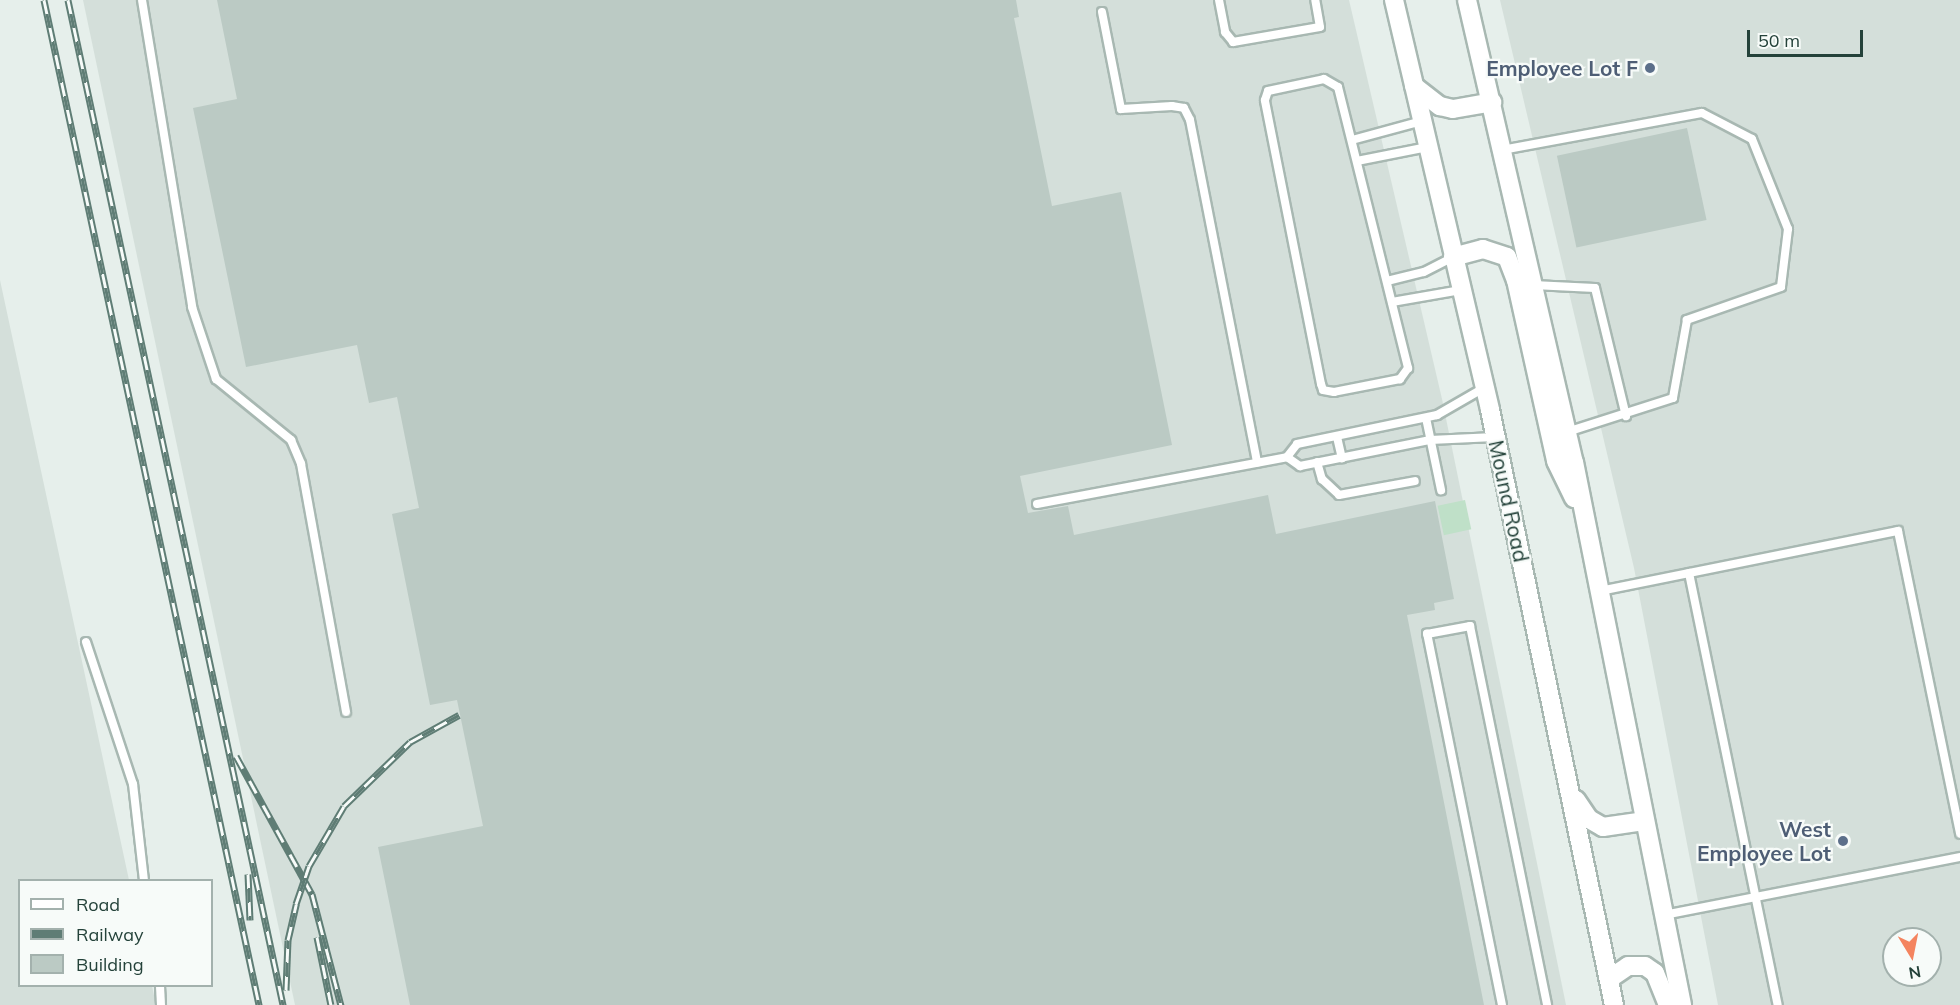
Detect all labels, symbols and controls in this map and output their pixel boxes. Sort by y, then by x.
scale bar [1750,18,1866,56]
text: 50 m [1758,29,1800,52]
place label: Employee Lot F [1486,55,1638,81]
marker: Employee Lot F [1643,61,1657,75]
street label: Mound Road [1484,438,1534,564]
place label: West Employee Lot [1697,816,1831,866]
marker: West Employee Lot [1836,834,1850,848]
legend [18,879,213,987]
text: Road [76,893,120,916]
text: Railway [76,923,144,946]
north arrow [1882,927,1942,987]
text: Building [76,953,144,976]
text: N [1907,962,1922,984]

